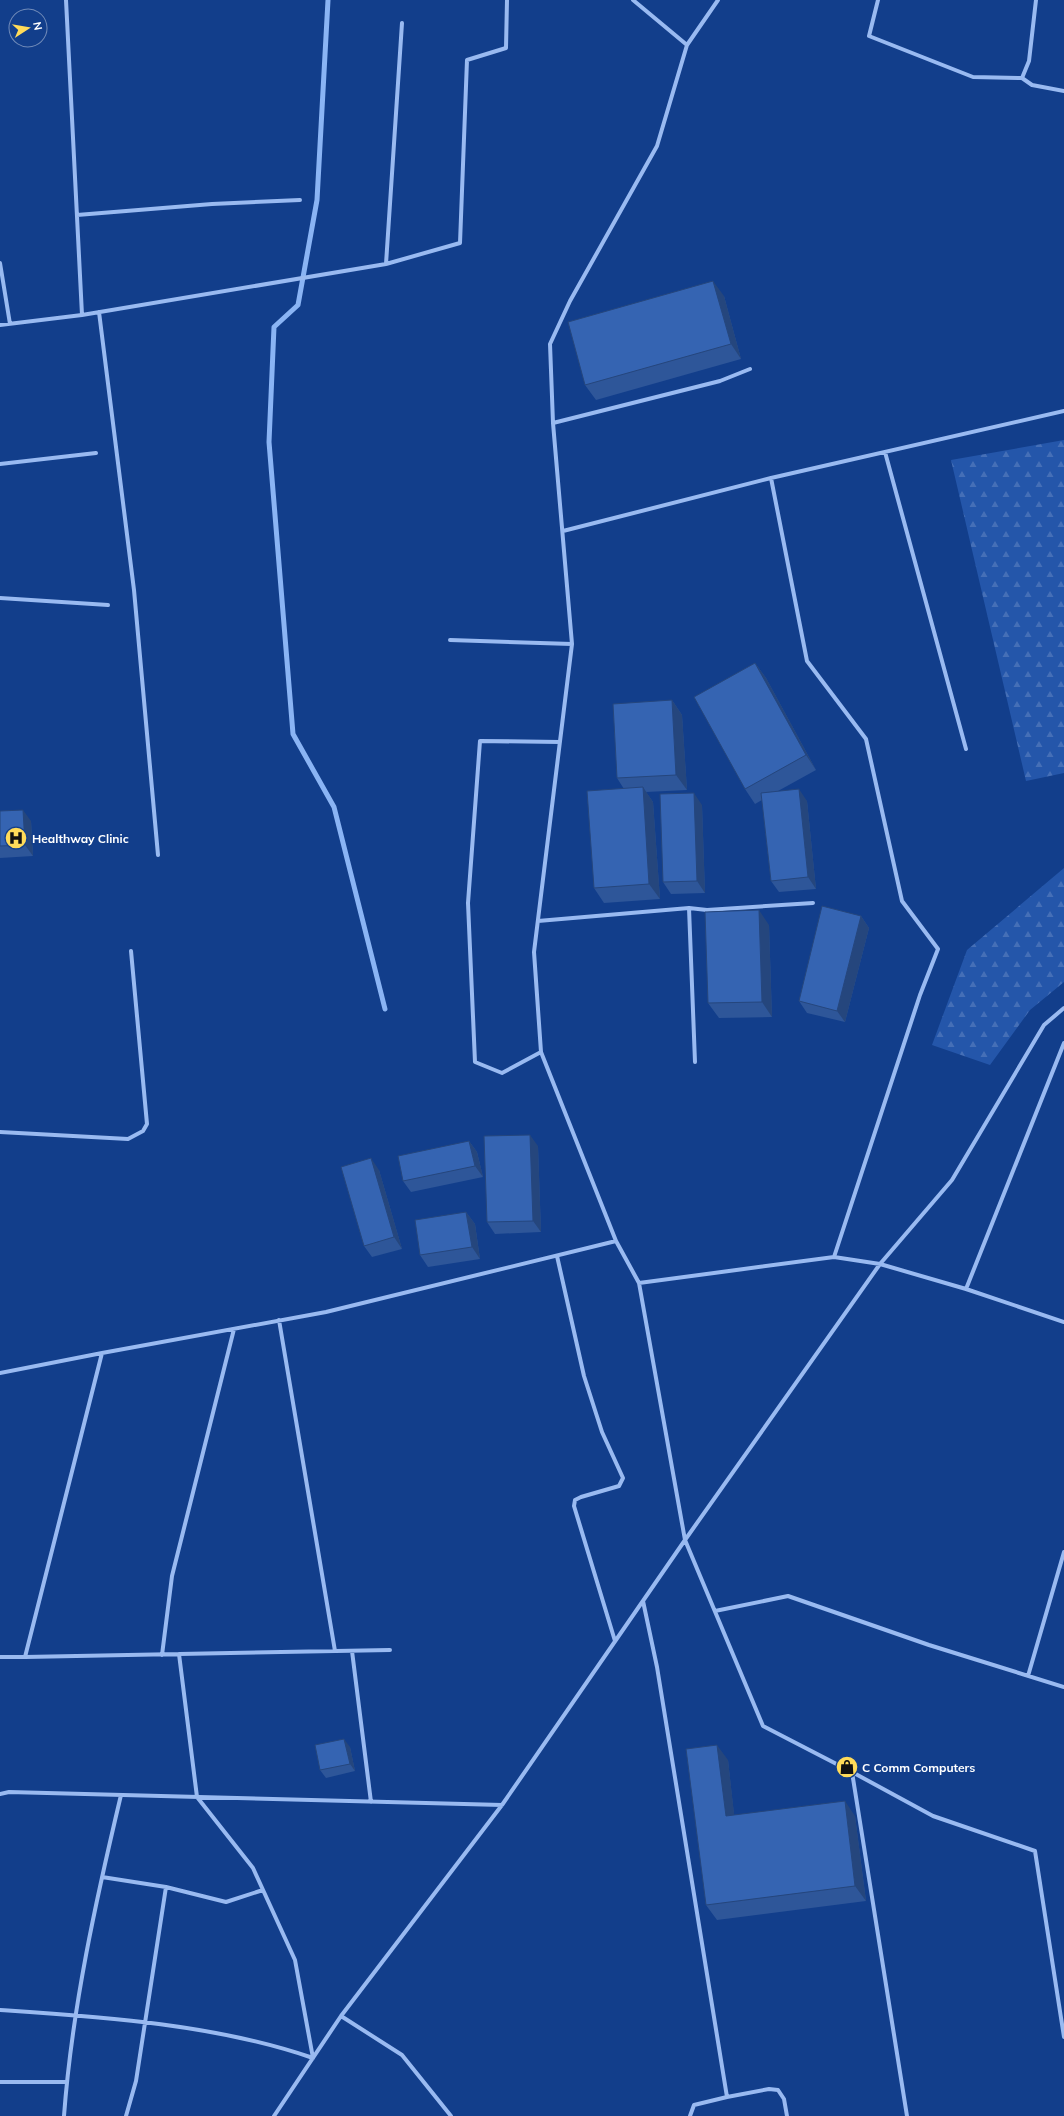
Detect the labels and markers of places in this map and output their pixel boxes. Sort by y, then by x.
hospital icon: Healthway Clinic [3,825,29,851]
place label: Healthway Clinic [32,831,129,846]
shop icon: C Comm Computers [834,1754,860,1780]
place label: C Comm Computers [862,1760,975,1775]

